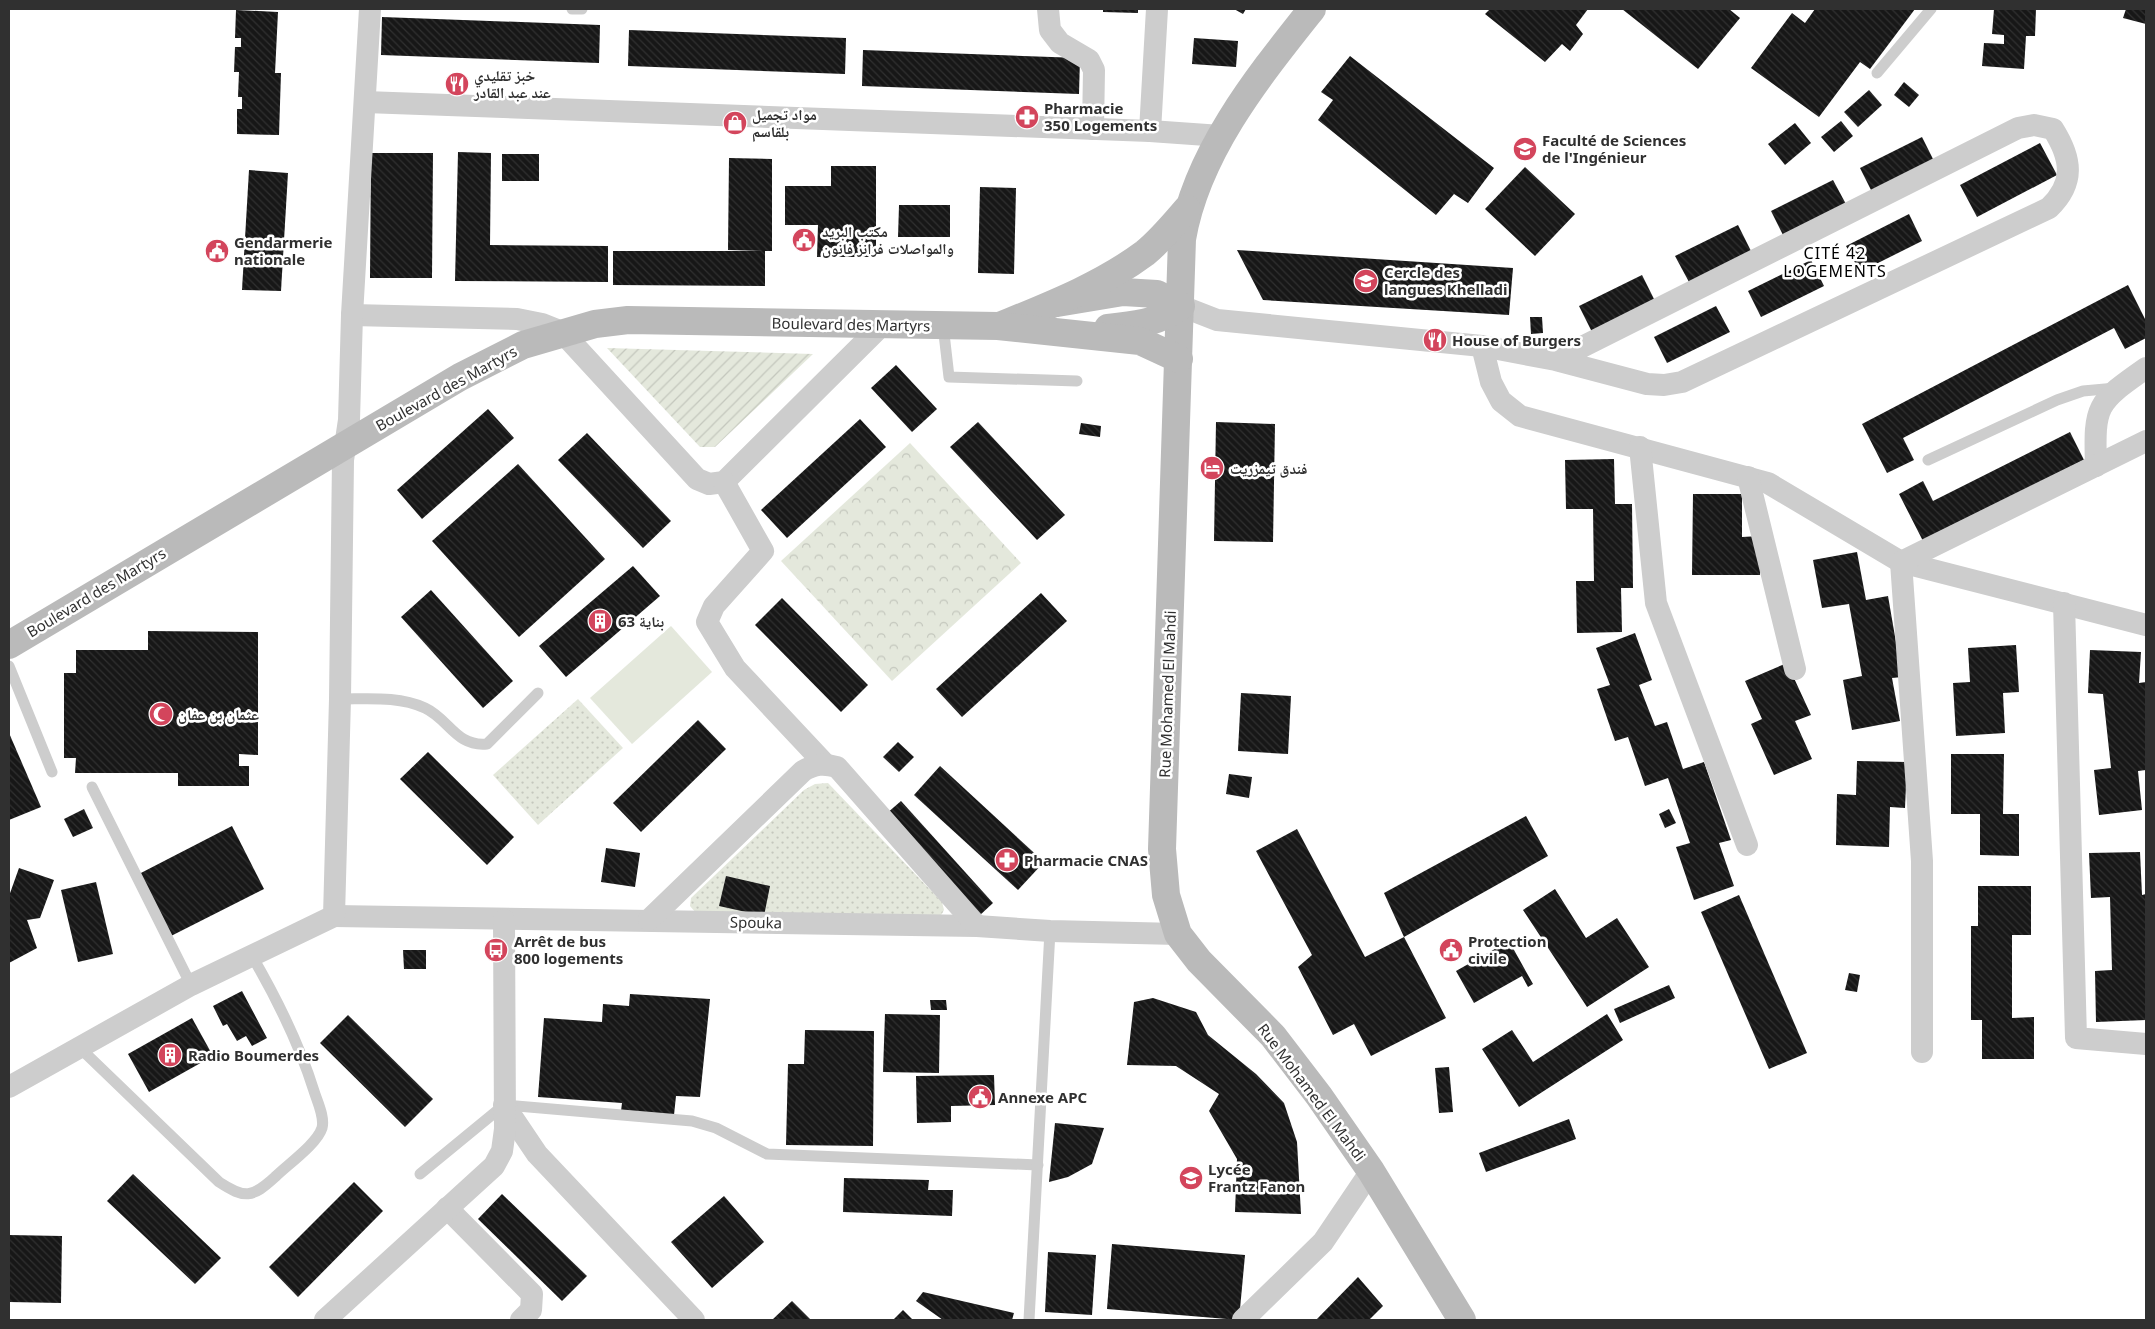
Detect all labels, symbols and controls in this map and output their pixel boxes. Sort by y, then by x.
place label: خبز تقليدي عند عبد القادر [473,65,551,102]
restaurant icon: خبز تقليدي عند عبد القادر [444,71,470,97]
place label: Pharmacie 350 Logements [1044,98,1157,135]
place label: مواد تجميل بلقاسم [752,104,817,142]
pharmacy icon: Pharmacie 350 Logements [1014,104,1040,130]
shop icon: مواد تجميل بلقاسم [722,110,748,136]
place label: Faculté de Sciences de l'Ingénieur [1542,130,1686,167]
school or university icon: Faculté de Sciences de l'Ingénieur [1512,136,1538,162]
place label: مكتب البريد والمواصلات فرانز فانون [822,221,954,258]
public building icon: مكتب البريد والمواصلات فرانز فانون [791,227,817,253]
place label: Gendarmerie nationale [234,232,333,269]
public building icon: Gendarmerie nationale [204,238,230,264]
district label: CITÉ 42 LOGEMENTS [1783,242,1887,282]
place label: Cercle des langues Khelladi [1384,262,1507,299]
school or university icon: Cercle des langues Khelladi [1353,268,1379,294]
street label: Boulevard des Martyrs [772,313,930,335]
restaurant icon: House of Burgers [1422,327,1448,353]
place label: House of Burgers [1452,330,1581,350]
street label: Boulevard des Martyrs [372,341,520,435]
hotel icon: فندق تيمزريت [1199,455,1225,481]
place label: فندق تيمزريت [1230,458,1307,478]
street label: Boulevard des Martyrs [23,543,169,641]
building icon: بناية 63 [587,608,613,634]
street label: Rue Mohamed El Mahdi [1154,610,1180,778]
place label: بناية 63 [618,611,664,631]
mosque icon: عثمان بن عفان [148,701,174,727]
place label: عثمان بن عفان [178,704,259,724]
pharmacy icon: Pharmacie CNAS [994,847,1020,873]
place label: Pharmacie CNAS [1024,850,1148,870]
street label: Spouka [730,912,782,932]
place label: Arrêt de bus 800 logements [514,931,623,968]
place label: Protection civile [1468,931,1546,968]
bus stop icon: Arrêt de bus 800 logements [483,937,509,963]
public building icon: Protection civile [1438,937,1464,963]
street label: Rue Mohamed El Mahdi [1254,1019,1370,1165]
building icon: Radio Boumerdes [157,1042,183,1068]
place label: Radio Boumerdes [188,1045,319,1065]
public building icon: Annexe APC [967,1084,993,1110]
place label: Annexe APC [998,1087,1087,1107]
place label: Lycée Frantz Fanon [1208,1159,1305,1196]
school or university icon: Lycée Frantz Fanon [1178,1165,1204,1191]

